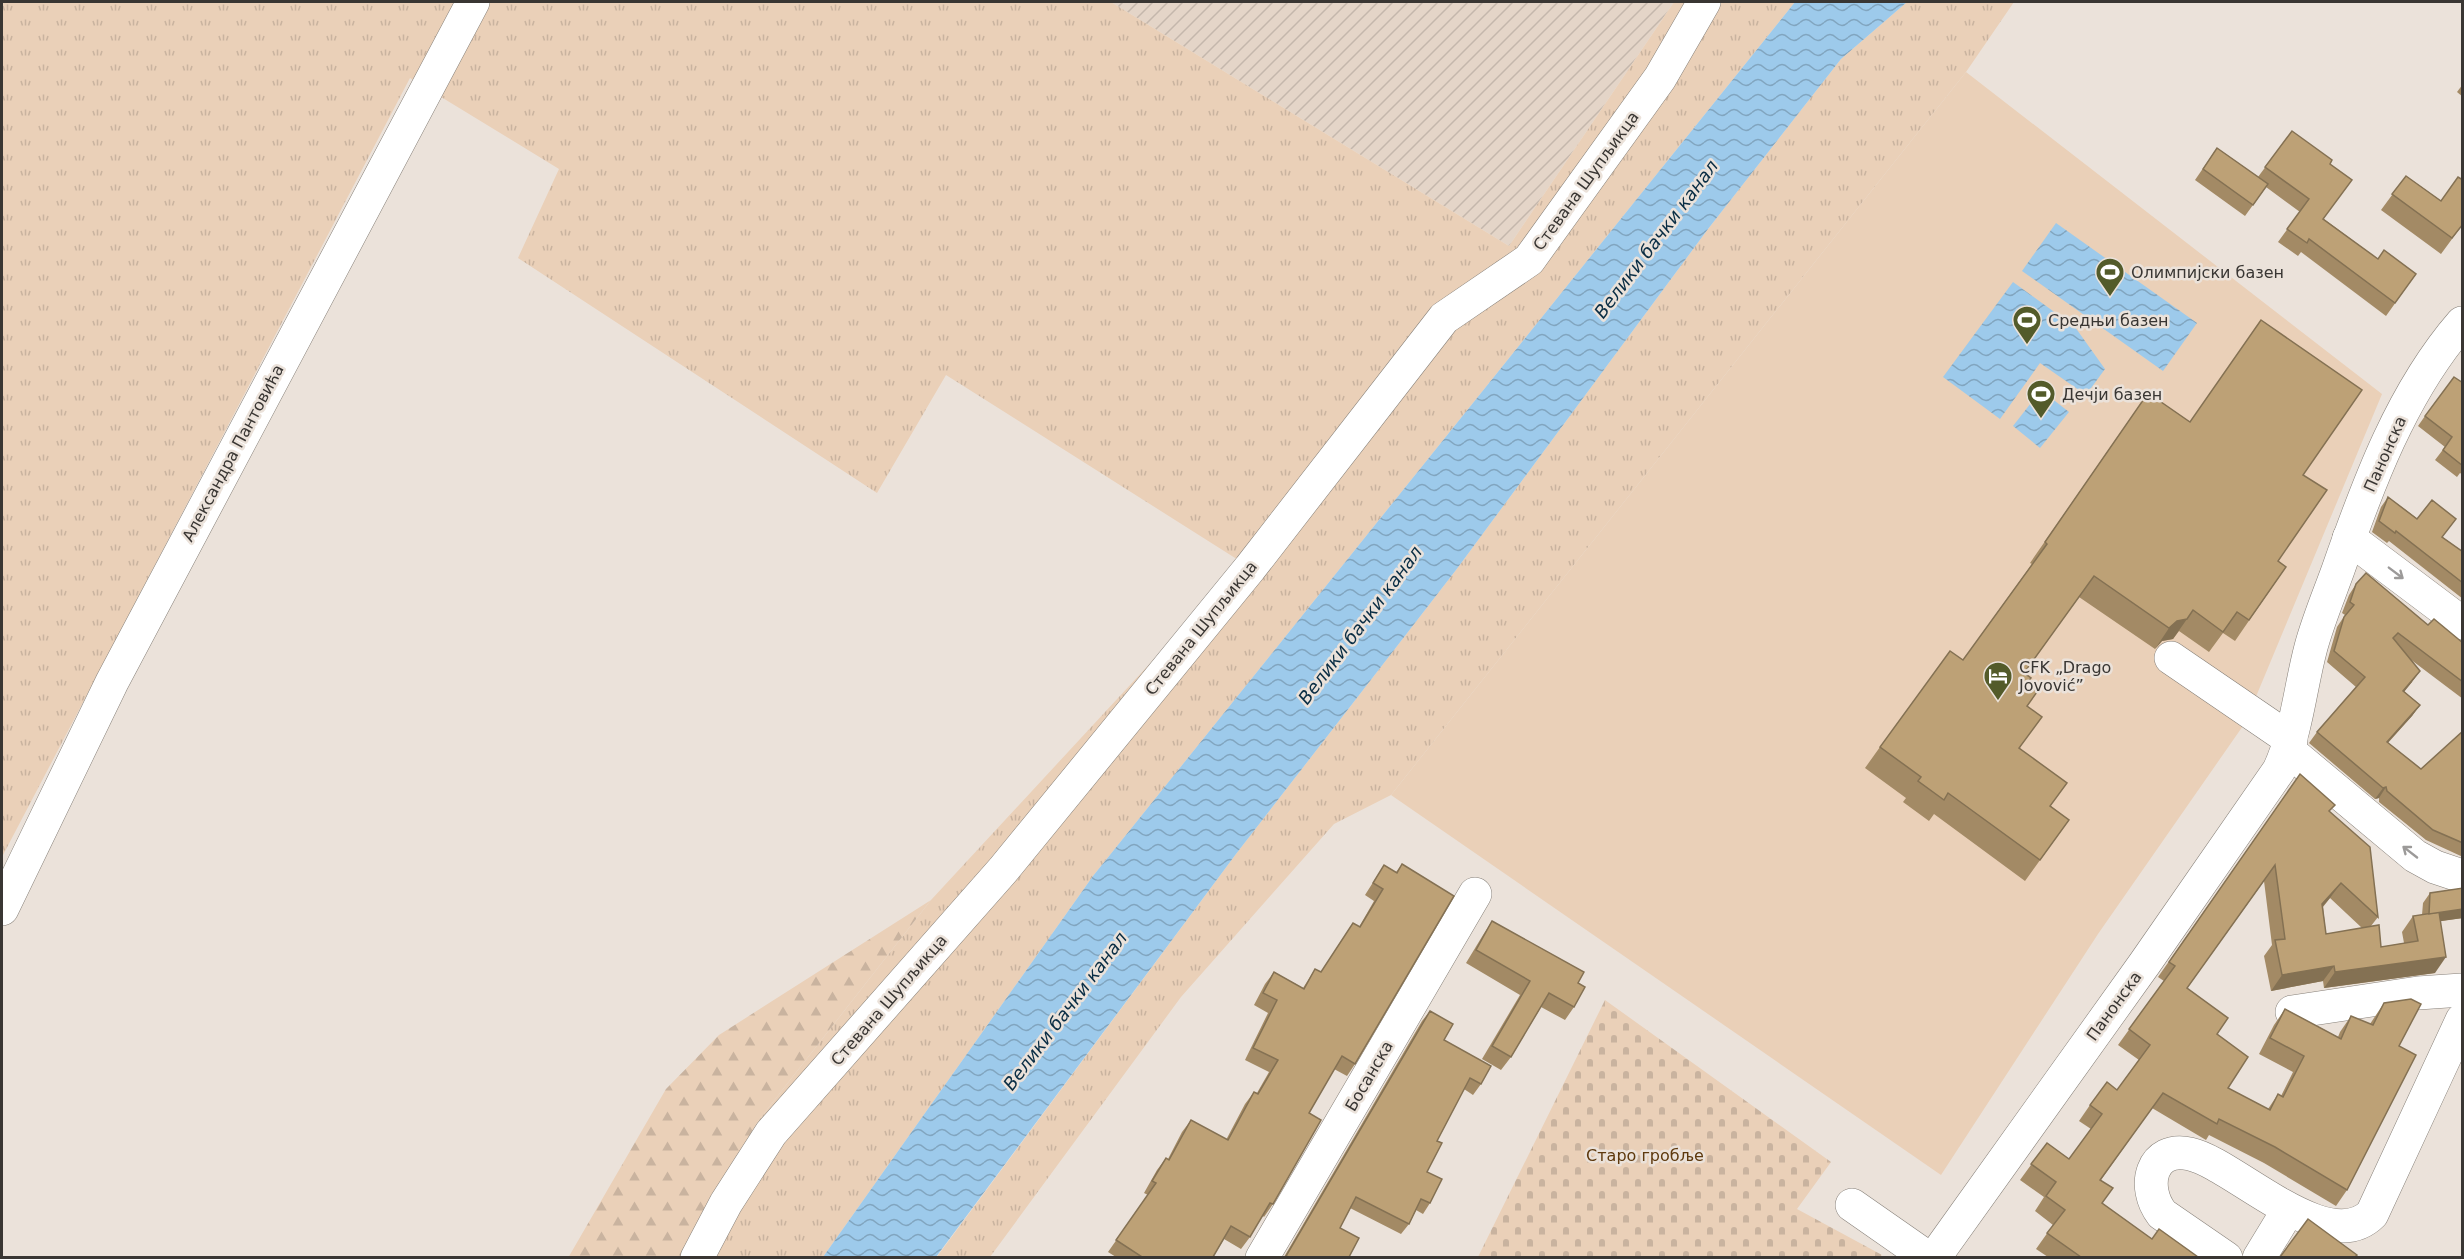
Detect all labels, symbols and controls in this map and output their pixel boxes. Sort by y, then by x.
street label: Стевана Шупљикца [1529,108,1643,254]
water label: Велики бачки канал [1590,156,1722,322]
sports icon: Олимпијски базен [2094,256,2126,298]
place label: Олимпијски базен [2131,263,2284,282]
sports icon: Средњи базен [2011,304,2043,346]
place label: Средњи базен [2048,311,2169,330]
street label: Александра Пантовића [178,361,288,545]
sports icon: Дечји базен [2025,378,2057,420]
place label: Дечји базен [2062,385,2162,404]
street label: Панонска [2360,413,2410,495]
water label: Велики бачки канал [1294,542,1426,708]
street label: Стевана Шупљикца [1141,557,1261,699]
one-way arrow [2387,567,2403,580]
place label: CFK „Drago Jovović” [2018,658,2111,695]
hotel icon: CFK „Drago Jovović” [1982,660,2014,702]
one-way arrow [2402,845,2418,858]
water label: Велики бачки канал [999,928,1131,1094]
street label: Стевана Шупљикца [827,931,951,1069]
street label: Панонска [2083,968,2145,1044]
street label: Босанска [1341,1037,1397,1115]
park label: Старо гробље [1586,1146,1704,1165]

